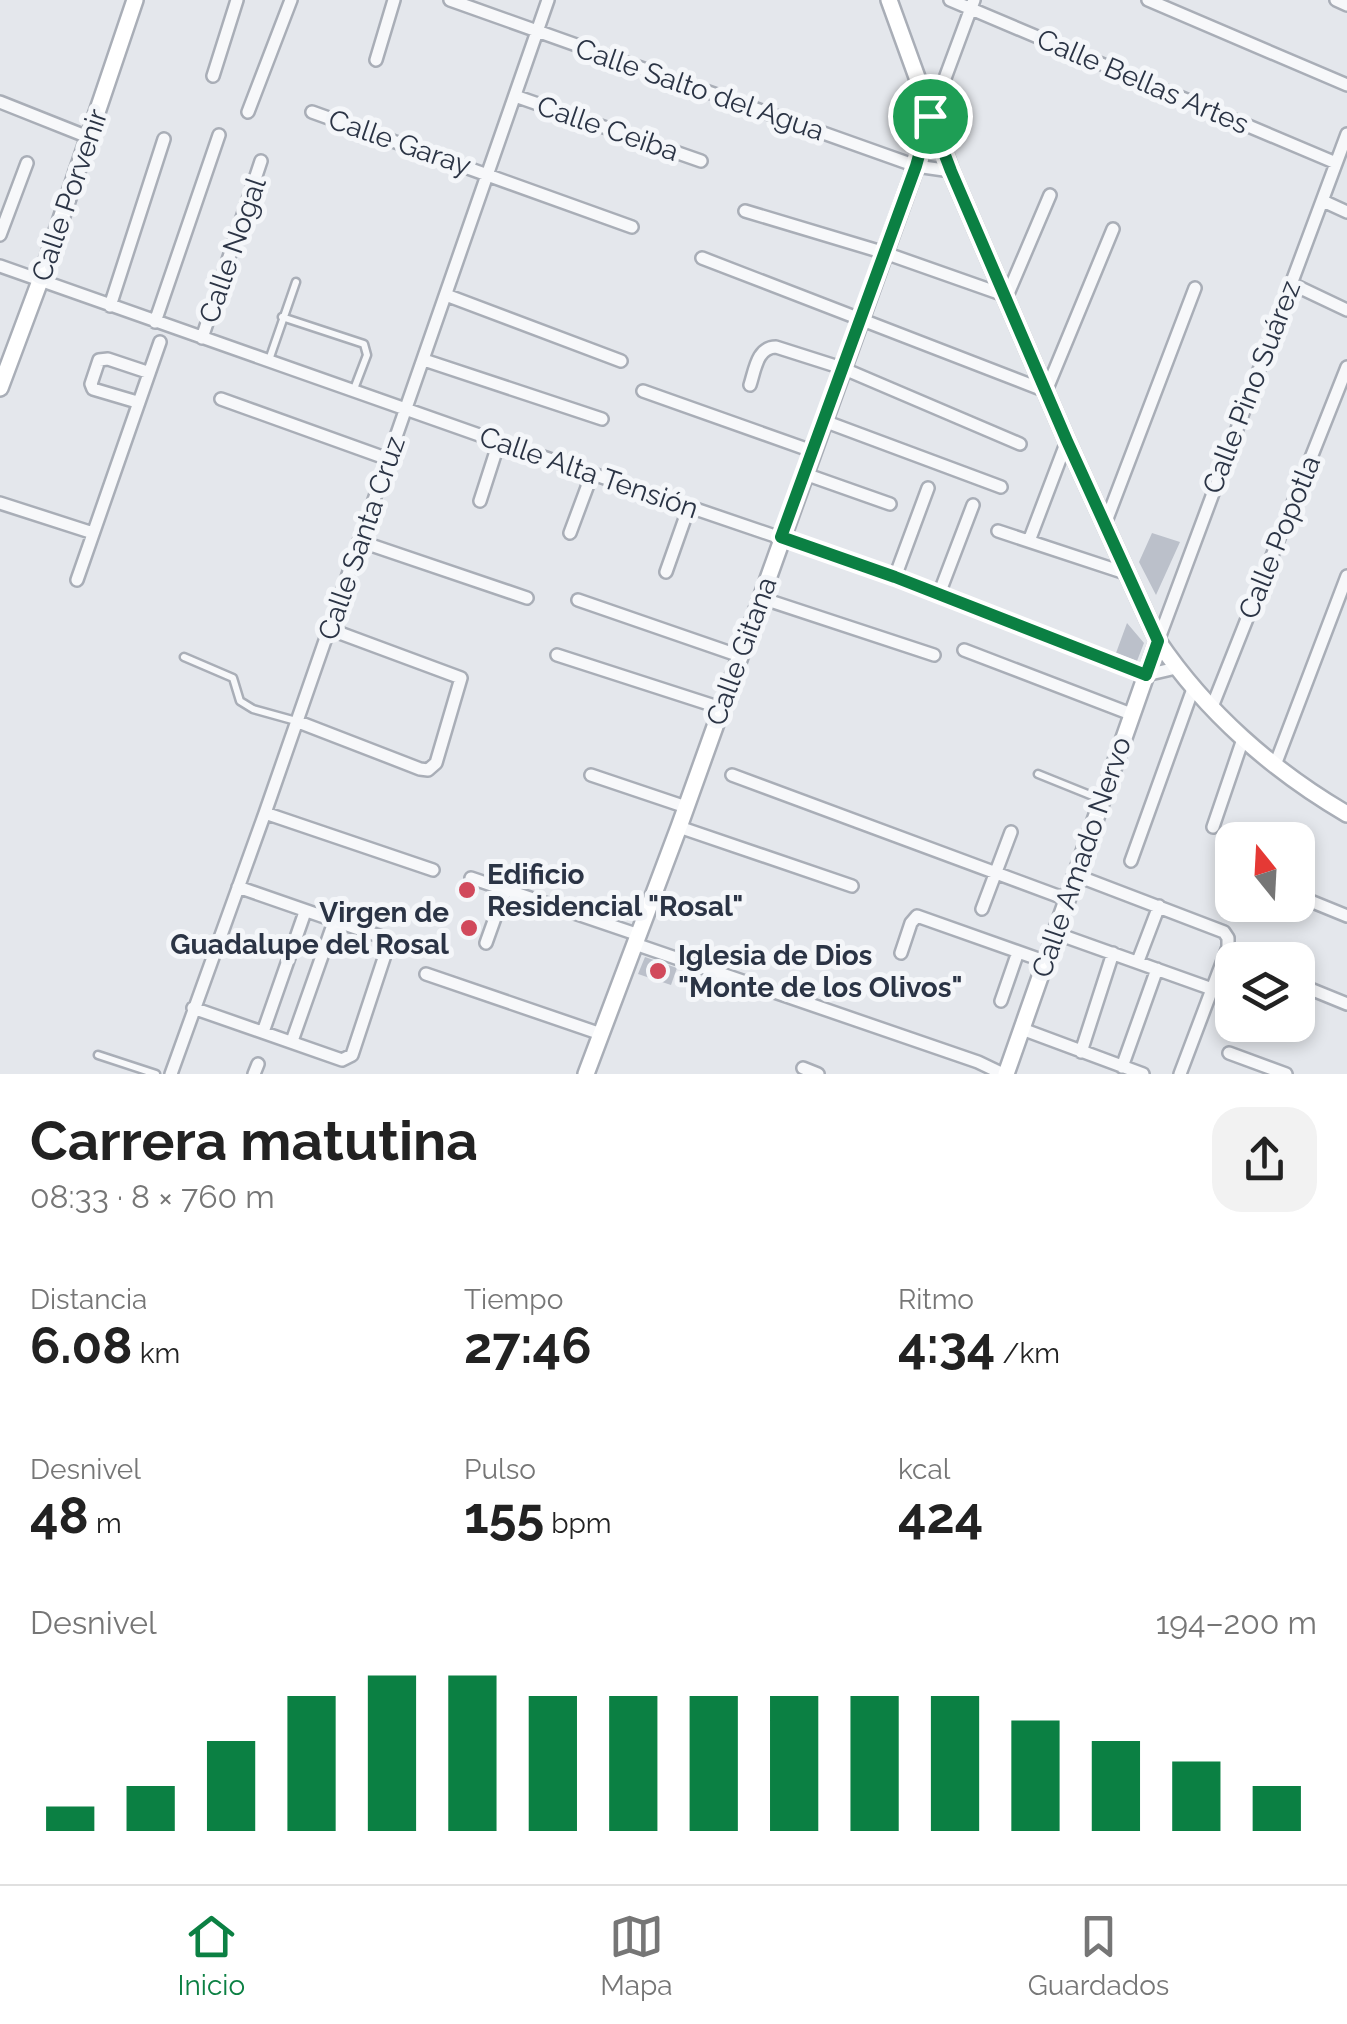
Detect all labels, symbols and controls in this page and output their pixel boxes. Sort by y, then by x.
street label: Calle Bellas Artes [1032,22,1253,141]
street label: Calle Salto del Agua [571,31,828,148]
pin [888,74,973,159]
street label: Calle Ceiba [533,89,683,168]
icon: arrive [903,89,958,144]
street label: Calle Garay [324,103,475,182]
street label: Calle Porvenir [25,105,114,286]
street label: Calle Nogal [192,173,273,327]
street label: Calle Pino Suárez [1196,276,1307,498]
street label: Calle Alta Tensión [475,420,703,525]
street label: Calle Santa Cruz [311,432,412,644]
street label: Calle Popotla [1232,451,1327,624]
street label: Calle Gitana [699,572,784,730]
street label: Calle Amado Nervo [1025,733,1138,982]
north arrow [1215,822,1315,922]
map controls [1215,822,1315,1042]
place label: Edificio Residencial "Rosal" [487,858,743,923]
marker: Edificio Residencial "Rosal" [456,879,478,901]
place label: Virgen de Guadalupe del Rosal [170,896,449,961]
marker: Virgen de Guadalupe del Rosal [458,917,480,939]
place label: Iglesia de Dios "Monte de los Olivos" [678,939,963,1004]
button: layers [1215,942,1315,1042]
marker: Iglesia de Dios "Monte de los Olivos" [647,960,669,982]
button: share [1212,1107,1317,1212]
text: Carrera matutina [30,1108,478,1173]
text: 08:33 · 8 × 760 m [30,1178,275,1215]
text: Distancia [30,1283,147,1316]
text: Tiempo [464,1283,563,1316]
text: Ritmo [898,1283,974,1316]
text: 6.08 [30,1316,133,1375]
text: 27:46 [464,1316,592,1375]
text: 4:34 [898,1316,995,1375]
text: km [133,1337,180,1370]
text: /km [995,1337,1060,1370]
text: Desnivel [30,1453,141,1486]
text: Pulso [464,1453,536,1486]
text: kcal [898,1453,950,1486]
text: 48 [30,1486,89,1545]
text: 155 [464,1486,544,1545]
text: 424 [898,1486,983,1545]
text: m [89,1507,122,1540]
text: bpm [544,1507,612,1540]
text: Desnivel [30,1604,157,1641]
text: 194–200 m [1156,1604,1317,1641]
tab: Inicio [178,1909,245,2002]
tab: Mapa [600,1909,673,2002]
tab: Guardados [1028,1909,1169,2002]

